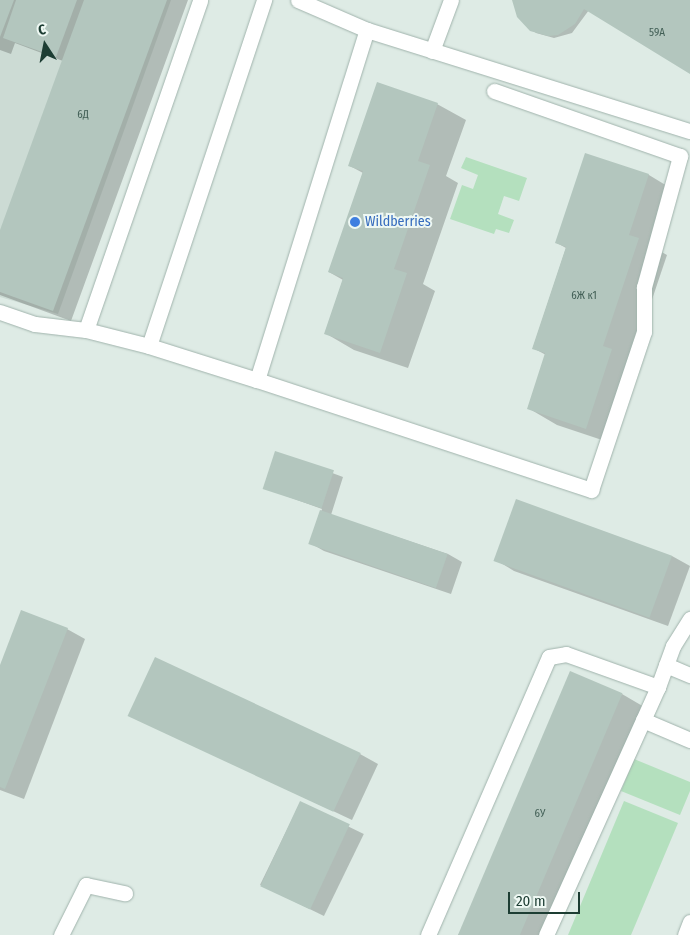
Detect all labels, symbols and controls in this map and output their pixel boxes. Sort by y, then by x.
north arrow [20,20,70,70]
text: С [37,21,47,39]
house number: 59А [649,26,665,40]
house number: 6Д [77,108,89,122]
place label: Wildberries [365,214,431,230]
marker: Wildberries [349,216,361,228]
house number: 6Ж к1 [571,289,597,303]
house number: 6У [535,807,545,821]
scale bar [510,882,582,914]
text: 20 m [516,892,546,910]

